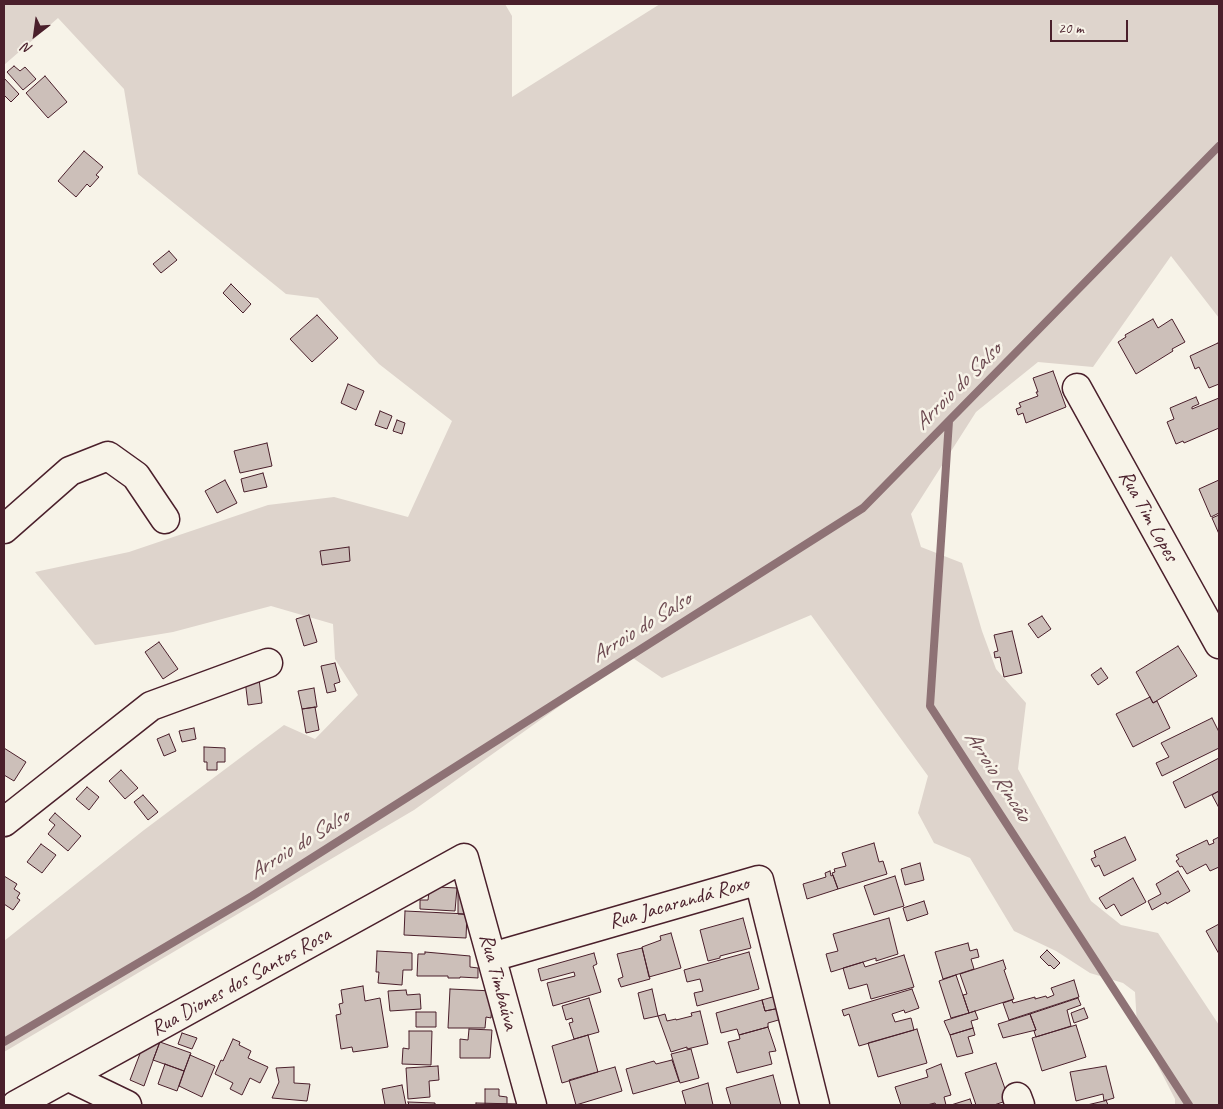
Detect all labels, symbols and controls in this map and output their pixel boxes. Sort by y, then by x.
north arrow [10,10,60,60]
scale bar [1053,10,1130,42]
text: 20 m [1058,19,1084,38]
text: N [19,39,35,58]
water label: Arroio do Salso [909,338,1007,436]
street label: Rua Tim Lopes [1113,466,1183,566]
water label: Arroio do Salso [586,587,696,669]
water label: Arroio Rincão [958,726,1036,826]
water label: Arroio do Salso [244,804,354,886]
street label: Rua Jacarandá Roxo [606,871,752,935]
street label: Rua Diones dos Santos Rosa [147,922,335,1042]
street label: Rua Timbaúva [473,931,523,1033]

